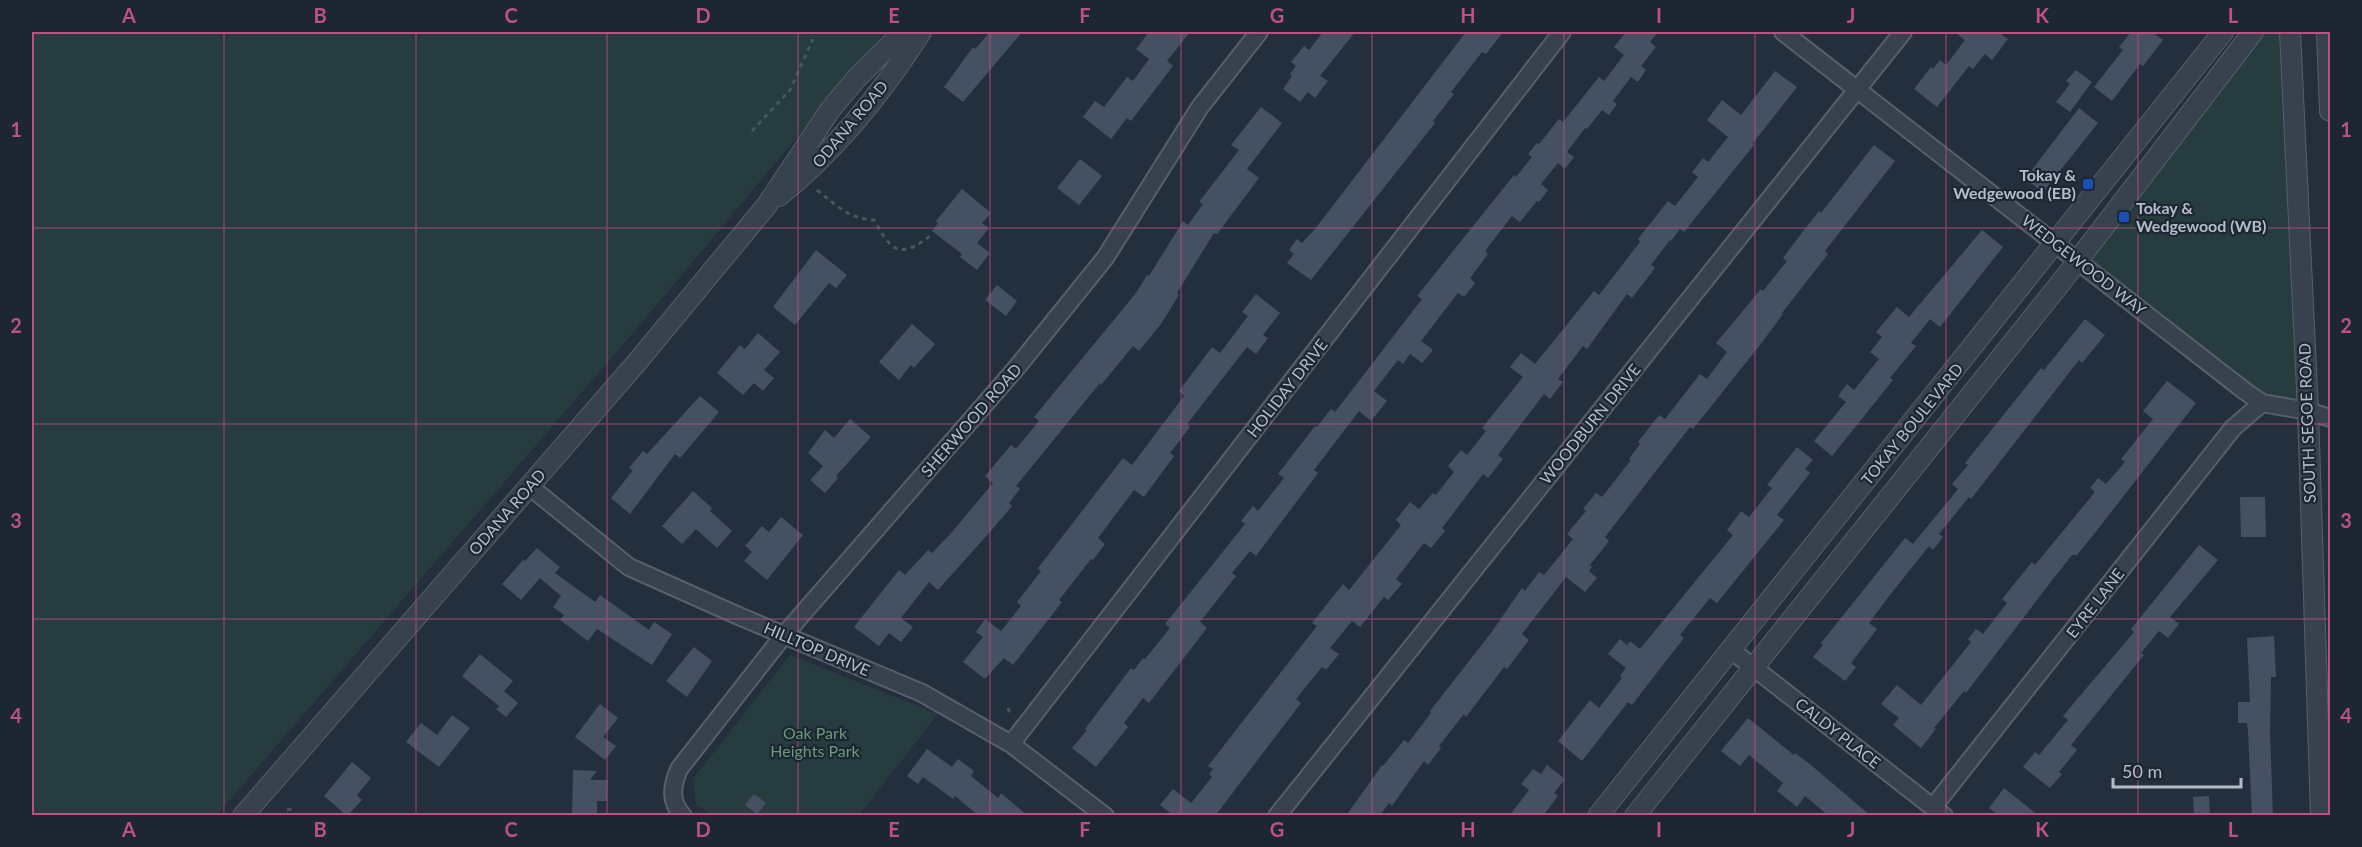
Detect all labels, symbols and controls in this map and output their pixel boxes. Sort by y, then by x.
text: A [121,3,136,27]
text: B [313,3,327,27]
text: C [504,3,518,27]
text: D [695,3,711,27]
text: E [888,3,900,27]
text: F [1079,3,1091,27]
text: G [1270,3,1284,27]
text: H [1460,3,1476,27]
text: I [1656,3,1662,27]
text: J [1847,3,1855,27]
text: K [2035,3,2049,27]
text: L [2228,3,2239,27]
street label: ODANA ROAD [808,76,891,171]
text: 1 [10,117,22,141]
text: 1 [2340,117,2352,141]
place label: Tokay & Wedgewood (EB) [1953,165,2076,202]
marker: Tokay & Wedgewood (EB) [2081,177,2095,191]
place label: Tokay & Wedgewood (WB) [2136,198,2266,235]
street label: WEDGEWOOD WAY [2018,210,2150,319]
marker: Tokay & Wedgewood (WB) [2117,210,2131,224]
text: 2 [10,313,22,337]
text: 2 [2340,313,2352,337]
street label: HOLIDAY DRIVE [1242,335,1331,441]
street label: SOUTH SEGOE ROAD [2294,343,2319,503]
street label: SHERWOOD ROAD [916,359,1025,480]
street label: TOKAY BOULEVARD [1857,359,1966,488]
street label: WOODBURN DRIVE [1535,360,1644,488]
street label: ODANA ROAD [464,465,549,558]
text: 3 [10,508,22,532]
text: 3 [2340,508,2352,532]
street label: EYRE LANE [2062,564,2128,641]
street label: HILLTOP DRIVE [761,618,873,679]
street label: CALDY PLACE [1792,693,1885,772]
text: 4 [10,703,22,727]
text: 4 [2340,703,2352,727]
park label: Oak Park Heights Park [770,723,861,760]
scale bar [2113,751,2240,789]
text: 50 m [2122,760,2162,782]
text: A [121,817,136,841]
text: B [313,817,327,841]
text: C [504,817,518,841]
text: D [695,817,711,841]
text: E [888,817,900,841]
text: F [1079,817,1091,841]
text: G [1270,817,1284,841]
text: H [1460,817,1476,841]
text: I [1656,817,1662,841]
text: J [1847,817,1855,841]
text: K [2035,817,2049,841]
text: L [2228,817,2239,841]

